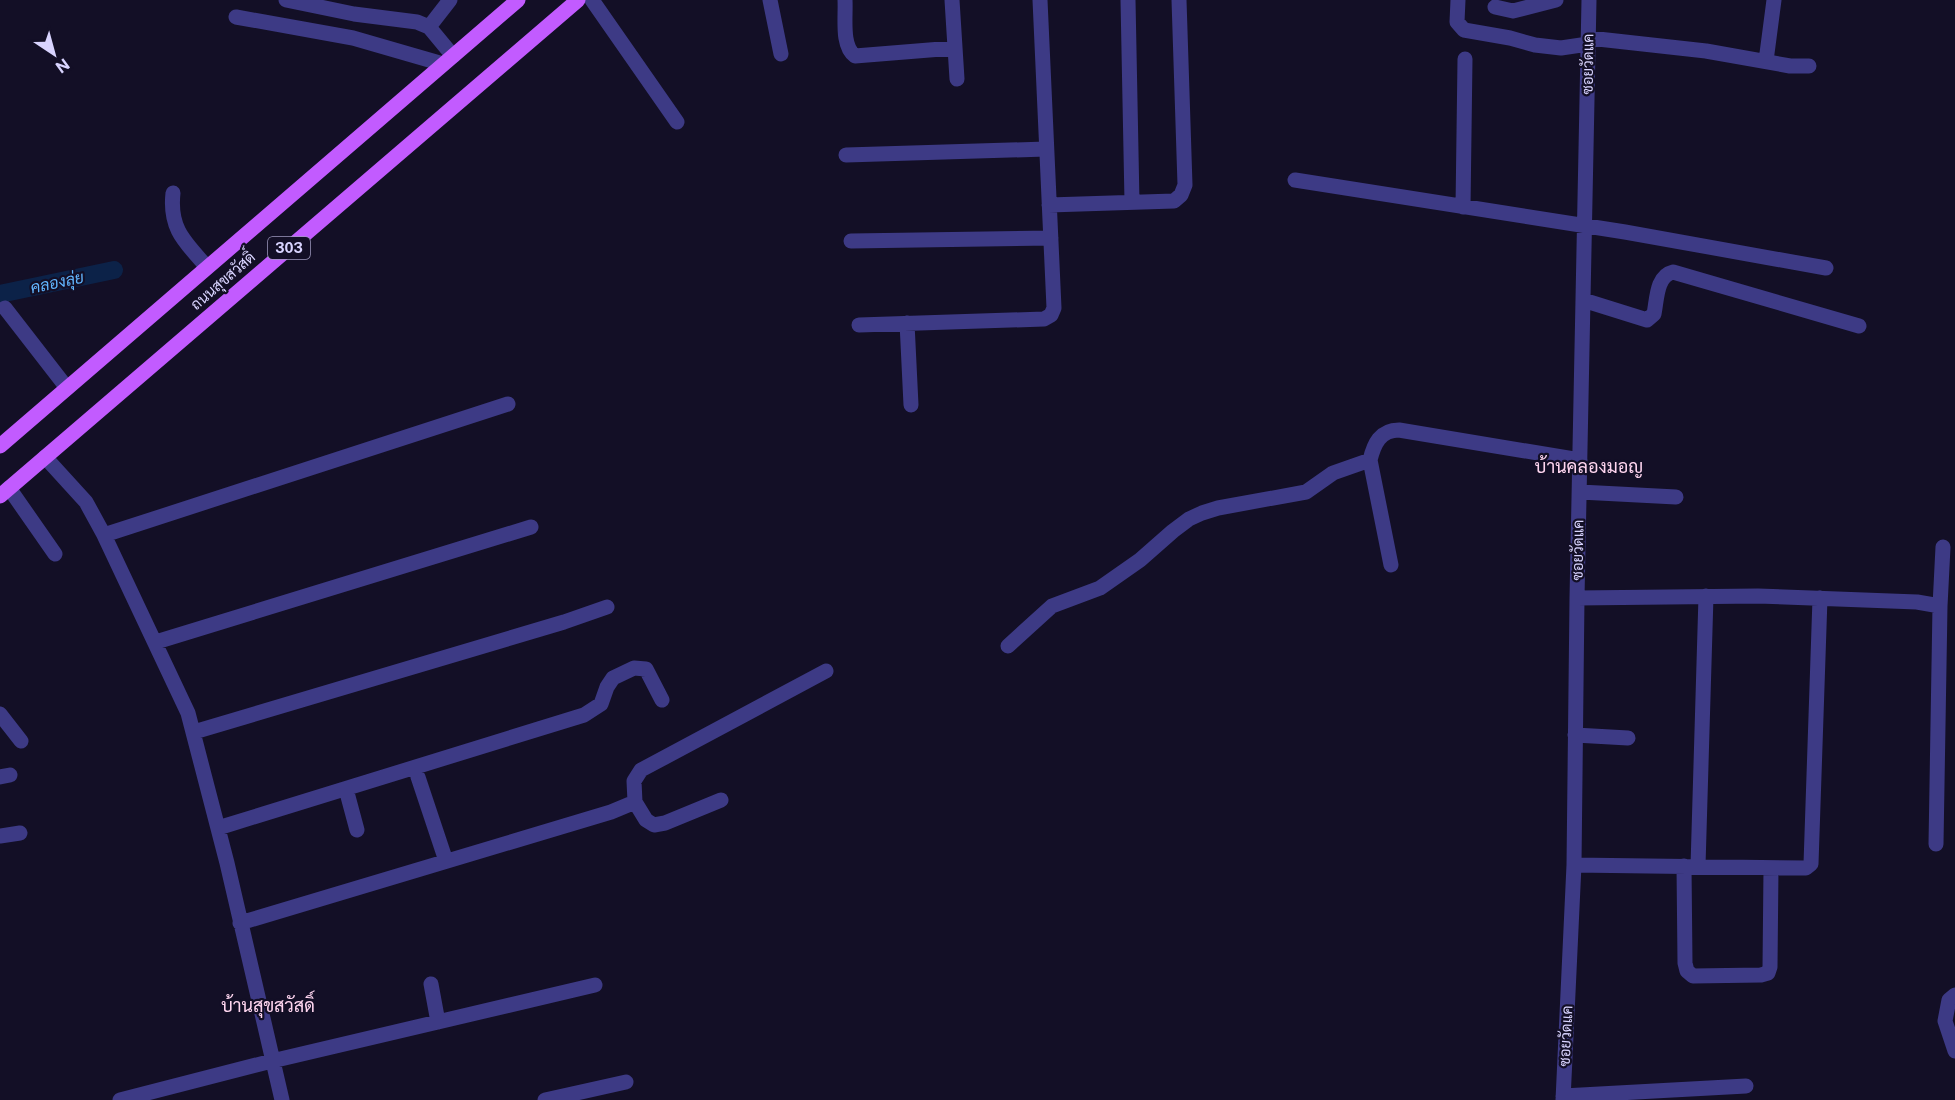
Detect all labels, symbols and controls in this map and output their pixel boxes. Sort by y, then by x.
north arrow [24,24,84,84]
street label: ซอยวัดแค [1578,33,1597,95]
text: N [52,54,73,77]
road number: 303 [268,237,310,259]
street label: ถนนสุขสวัสดิ์ [183,243,260,315]
water label: คลองลุ่ย [28,267,86,299]
district label: บ้านคลองมอญ [1535,455,1643,478]
street label: ซอยวัดแค [1568,519,1587,581]
district label: บ้านสุขสวัสดิ์ [221,990,315,1018]
street label: ซอยวัดแค [1555,1005,1576,1067]

